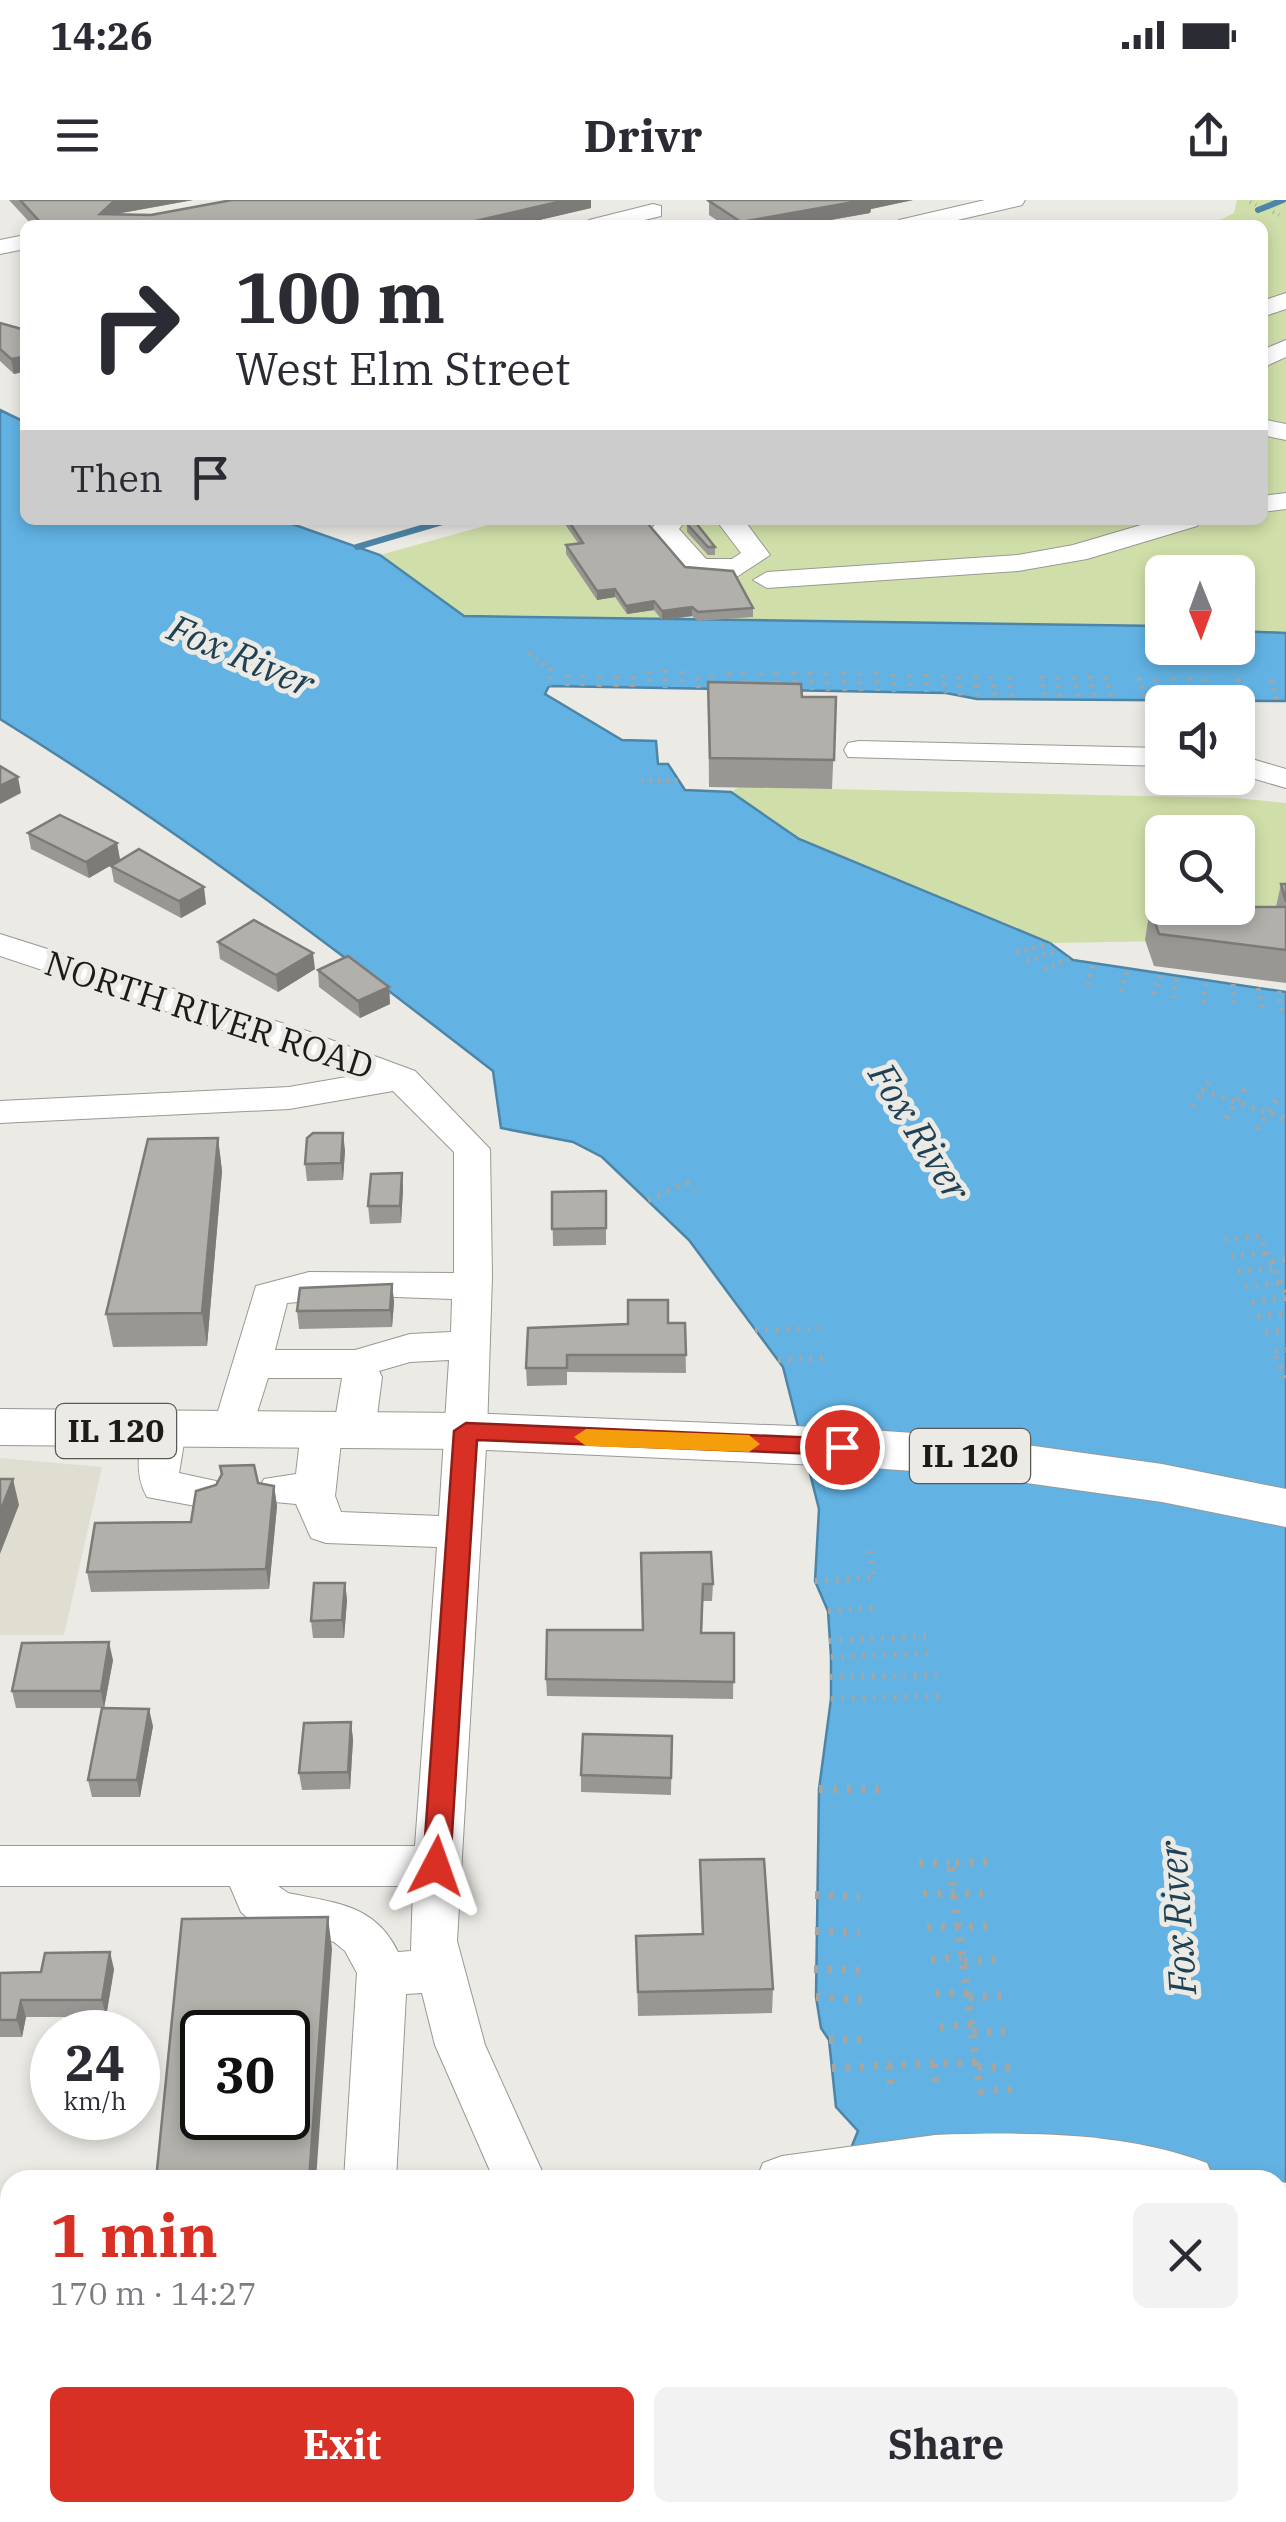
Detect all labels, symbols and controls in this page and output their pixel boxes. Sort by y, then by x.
text: 14:26 [50,11,153,60]
text: Drivr [584,106,702,164]
icon: menu [50,108,105,163]
icon: share [1181,108,1236,163]
text: 100 m [235,251,445,342]
icon: right [70,260,200,390]
text: West Elm Street [235,339,571,397]
icon: arrive [183,450,238,505]
text: Then [70,453,163,502]
north arrow [1145,555,1255,665]
map controls [1145,555,1255,925]
water label: Fox River [160,602,323,708]
button: sound [1145,685,1255,795]
button: search [1145,815,1255,925]
street label: NORTH RIVER ROAD [39,939,379,1089]
water label: Fox River [858,1052,983,1211]
road number: IL 120 [56,1404,176,1458]
pin [800,1405,885,1490]
icon: arrive [815,1420,870,1475]
road number: IL 120 [910,1429,1030,1483]
position arrow [384,1814,488,1918]
water label: Fox River [1147,1838,1206,1998]
speed limit sign: 30 [180,2010,310,2140]
text: 24 [65,2030,125,2095]
text: km/h [63,2084,127,2117]
text: 1 min [50,2195,218,2274]
button: close [1133,2203,1238,2308]
text: 170 m · 14:27 [50,2272,257,2314]
button: Exit [50,2387,634,2502]
button: Share [654,2387,1238,2502]

